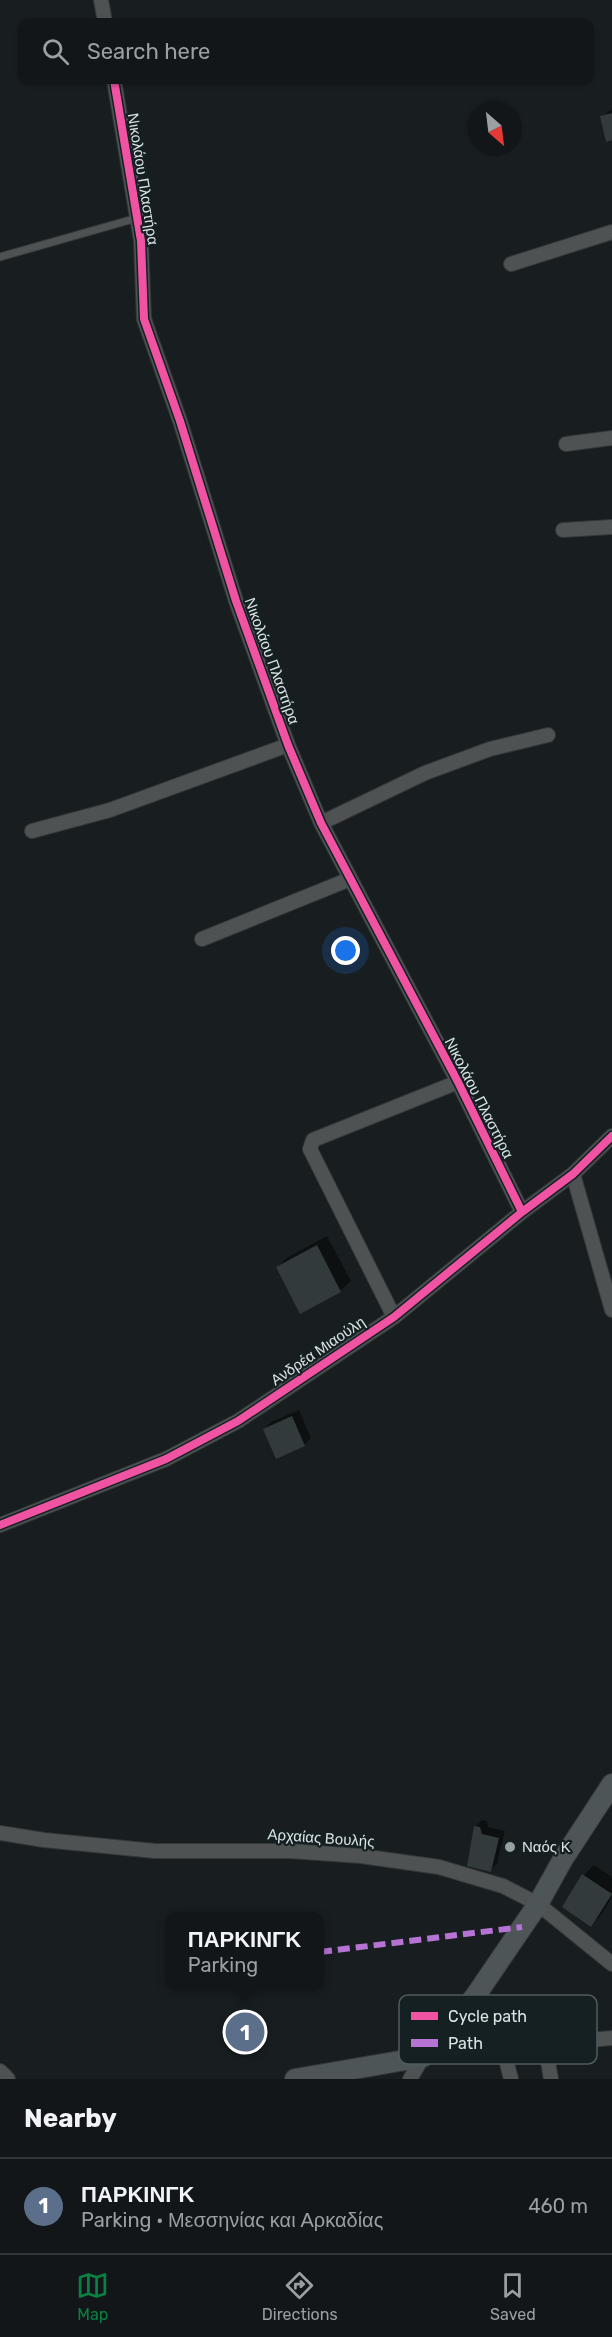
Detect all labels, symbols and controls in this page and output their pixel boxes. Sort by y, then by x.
search box [18,18,594,84]
icon: search [39,35,72,68]
text: Search here [87,38,210,65]
north arrow [468,102,522,156]
street label: Νικολάου Πλαστήρα [124,112,162,247]
street label: Νικολάου Πλαστήρα [241,595,303,727]
your location [331,936,360,965]
street label: Νικολάου Πλαστήρα [441,1035,517,1162]
street label: Ανδρέα Μιαούλη [267,1313,369,1389]
street label: Αρχαίας Βουλής [267,1825,375,1851]
place label: Ναός Κ [522,1838,571,1856]
marker: Ναός Κ [503,1840,517,1854]
popup [165,1912,324,1990]
text: ΠΑΡΚΙΝΓΚ [188,1926,301,1953]
text: Parking [188,1953,258,1977]
legend [399,1995,597,2064]
text: Cycle path [448,2007,527,2026]
pin: 1 [226,2010,264,2054]
text: Path [448,2034,483,2053]
text: Nearby [24,2103,117,2134]
text: ΠΑΡΚΙΝΓΚ [81,2181,194,2208]
text: 1 [39,2194,48,2218]
text: 460 m [528,2194,588,2218]
text: Parking · Μεσσηνίας και Αρκαδίας [81,2208,383,2232]
tab: Map [76,2269,109,2324]
tab: Directions [262,2269,338,2324]
tab: Saved [490,2269,536,2324]

